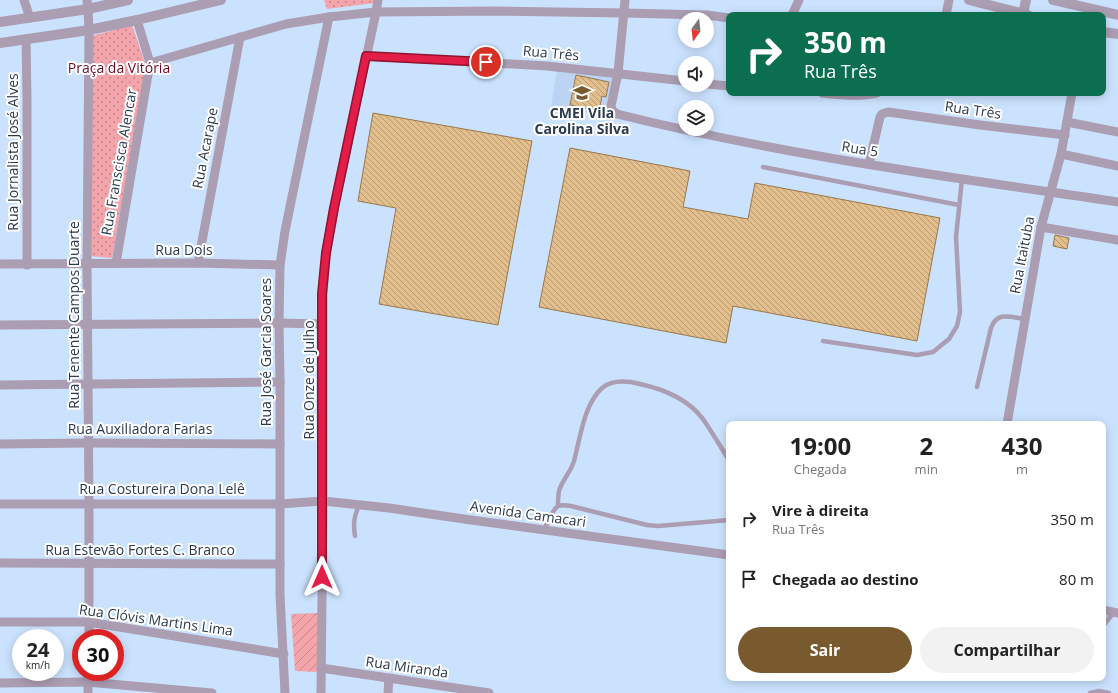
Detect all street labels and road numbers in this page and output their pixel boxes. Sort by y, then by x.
street label: Rua Três [522,41,580,64]
street label: Rua Jornalista José Alves [3,73,22,231]
street label: Rua Franscisca Alencar [96,87,141,237]
street label: Rua Três [944,96,1003,123]
street label: Rua Acarape [187,106,222,190]
street label: Rua 5 [840,136,880,161]
street label: Rua Itaituba [1005,214,1038,295]
street label: Rua Tenente Campos Duarte [64,221,83,409]
street label: Rua Dois [155,240,213,259]
street label: Rua José Garcia Soares [256,277,275,426]
street label: Rua Onze de Julho [299,320,318,440]
street label: Rua Auxiliadora Farias [68,419,213,438]
street label: Rua Costureira Dona Lelê [79,479,245,498]
street label: Avenida Camacari [469,496,587,531]
street label: Rua Estevão Fortes C. Branco [45,540,235,559]
street label: Rua Clóvis Martins Lima [78,599,234,640]
street label: Rua Miranda [365,651,450,682]

